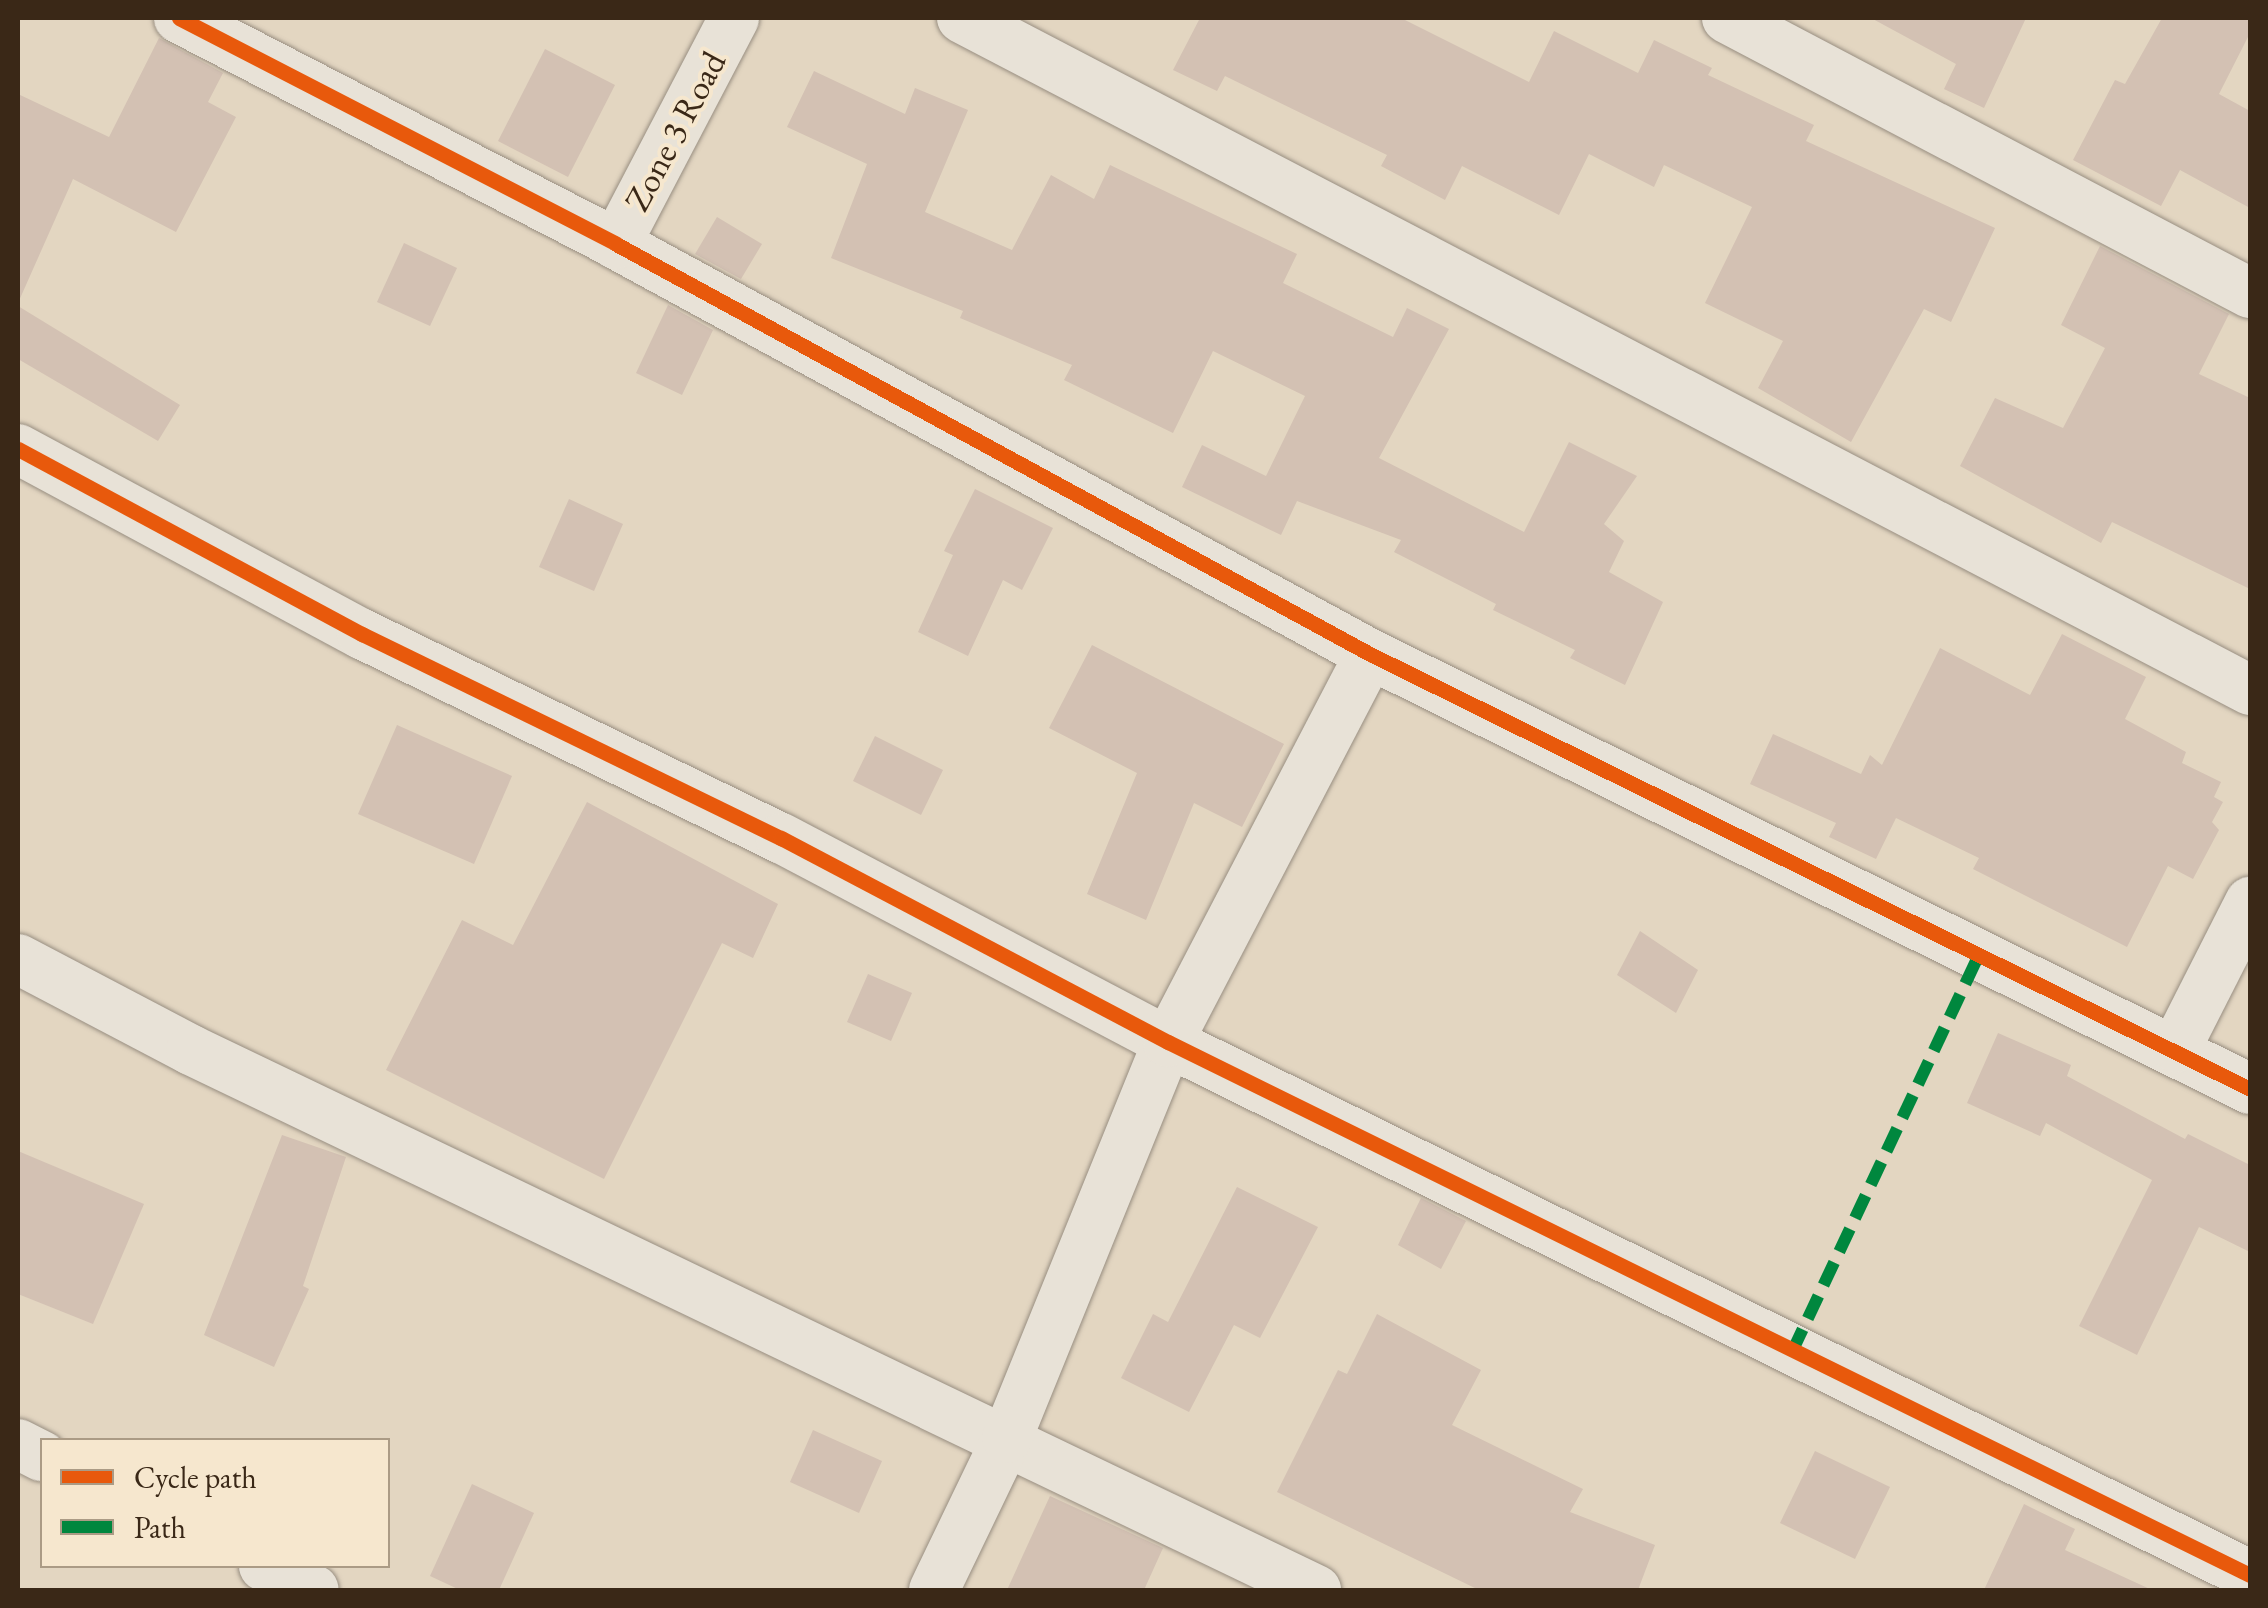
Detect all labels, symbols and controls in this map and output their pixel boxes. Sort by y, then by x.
street label: Zone 3 Road [615,44,735,218]
legend [40,1438,390,1568]
text: Cycle path [134,1458,257,1497]
text: Path [134,1508,186,1547]

